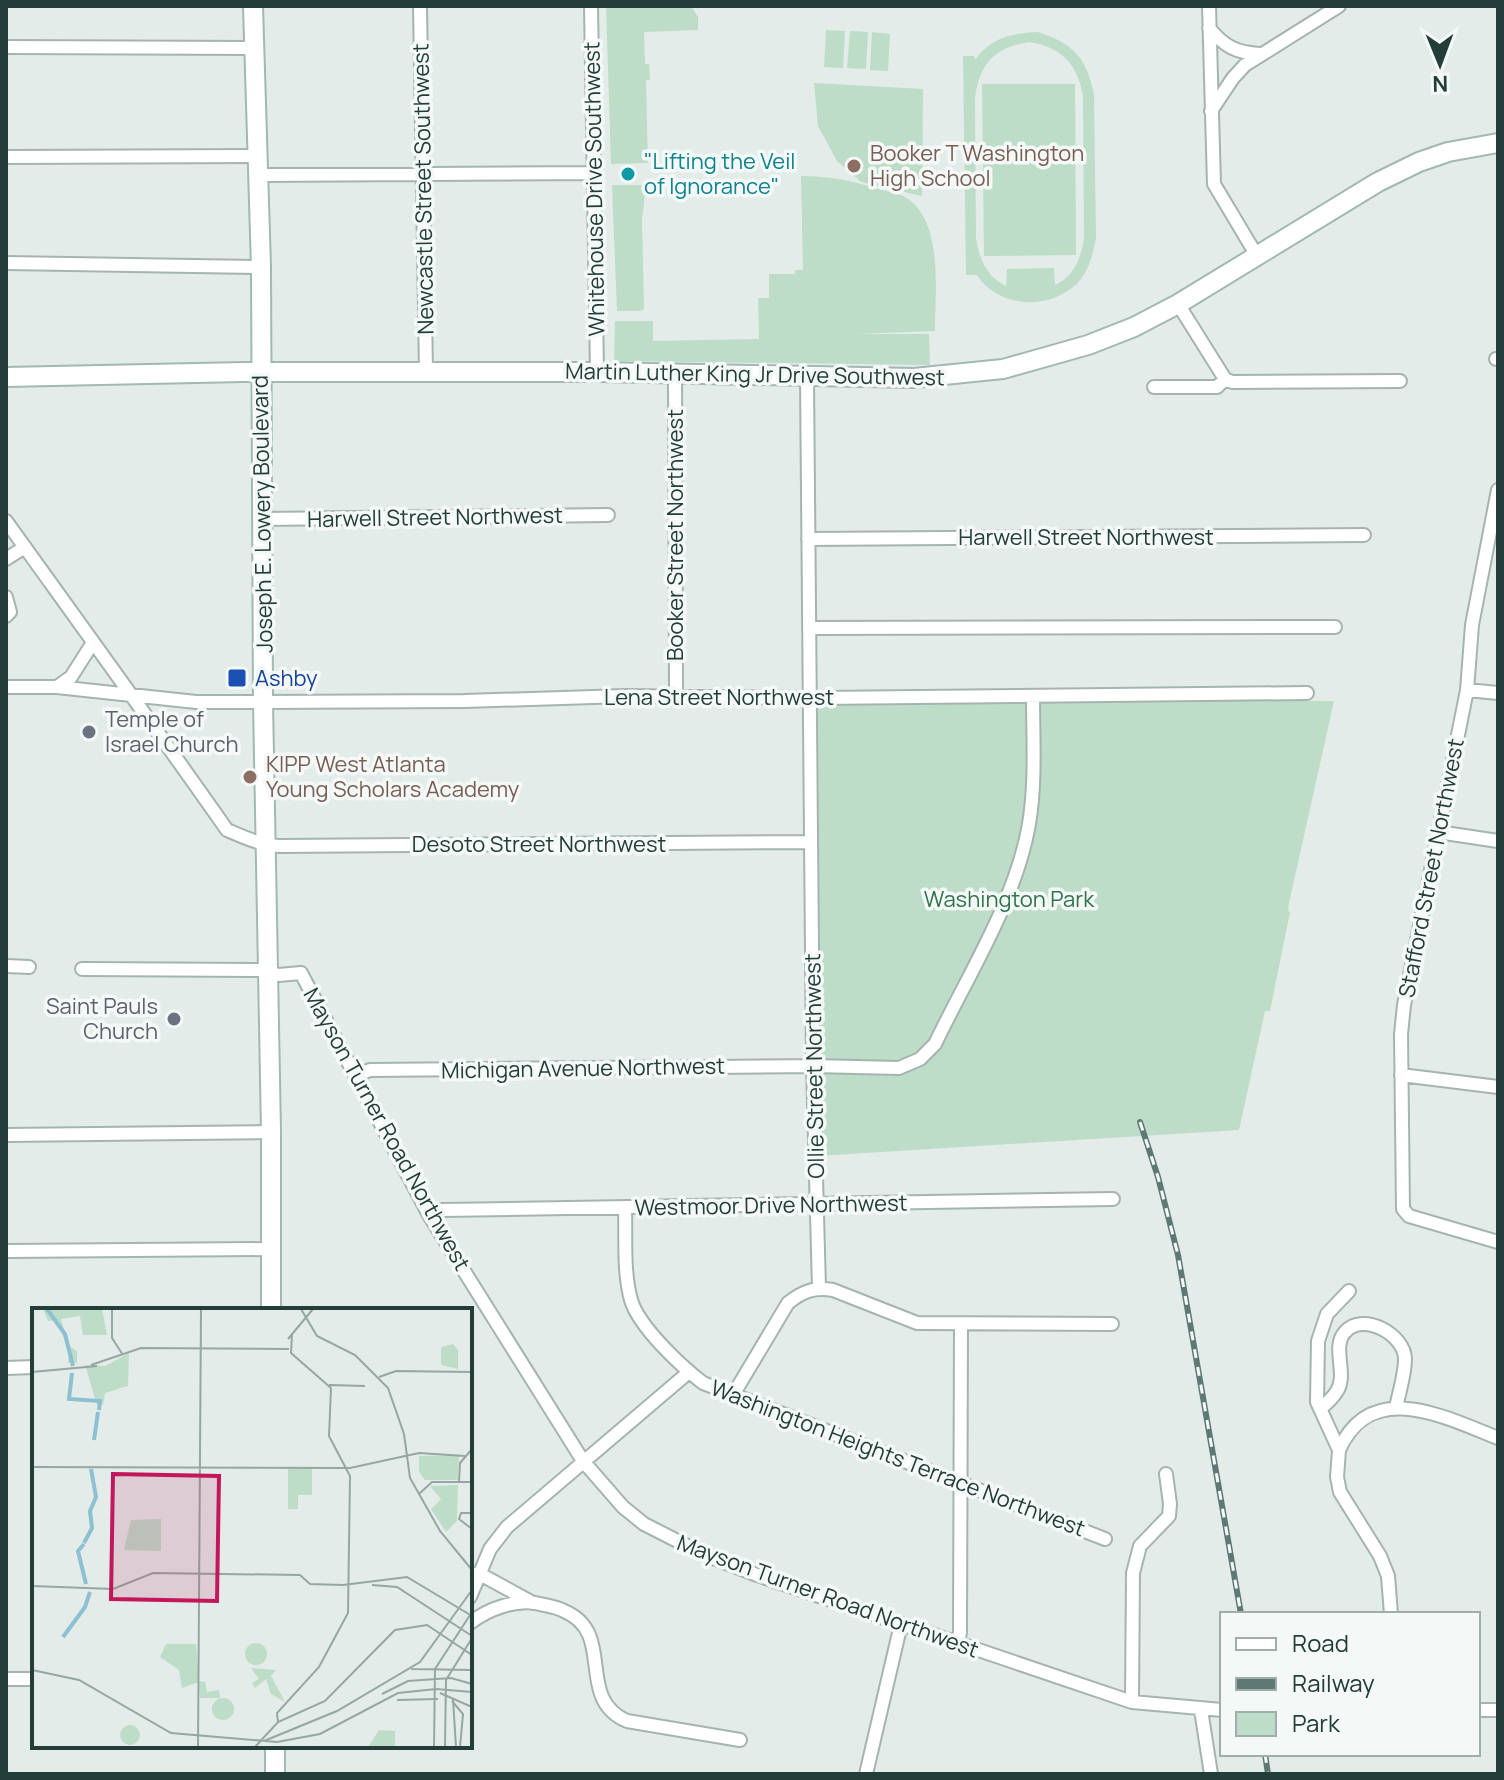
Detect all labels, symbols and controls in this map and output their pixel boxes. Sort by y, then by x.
north arrow [1400,24,1480,104]
street label: Whitehouse Drive Southwest [576,41,612,337]
street label: Newcastle Street Southwest [405,43,441,335]
text: N [1432,69,1449,99]
place label: Booker T Washington High School [870,138,1084,193]
place label: "Lifting the Veil of Ignorance" [644,146,795,201]
marker: Booker T Washington High School [845,157,863,175]
marker: "Lifting the Veil of Ignorance" [619,165,637,183]
street label: Martin Luther King Jr Drive Southwest [565,356,945,392]
street label: Joseph E. Lowery Boulevard [245,375,279,653]
street label: Booker Street Northwest [660,409,690,661]
street label: Harwell Street Northwest [307,500,563,534]
street label: Harwell Street Northwest [958,522,1214,552]
place label: Ashby [255,663,318,693]
marker: Ashby [226,667,248,689]
street label: Lena Street Northwest [604,682,834,712]
place label: Temple of Israel Church [105,704,239,759]
marker: Temple of Israel Church [80,723,98,741]
street label: Stafford Street Northwest [1391,736,1471,1000]
place label: KIPP West Atlanta Young Scholars Academy [266,749,520,804]
marker: KIPP West Atlanta Young Scholars Academy [241,768,259,786]
street label: Desoto Street Northwest [412,829,666,859]
park label: Washington Park [924,884,1095,914]
street label: Ollie Street Northwest [797,953,831,1179]
street label: Mayson Turner Road Northwest [297,982,478,1276]
place label: Saint Pauls Church [46,991,158,1046]
marker: Saint Pauls Church [165,1010,183,1028]
street label: Michigan Avenue Northwest [441,1051,725,1085]
street label: Westmoor Drive Northwest [634,1188,908,1222]
inset map [32,1308,472,1748]
street label: Washington Heights Terrace Northwest [706,1373,1090,1544]
street label: Mayson Turner Road Northwest [673,1527,983,1665]
legend [1220,1612,1480,1756]
text: Road [1292,1626,1349,1659]
text: Railway [1292,1666,1375,1699]
text: Park [1292,1706,1341,1739]

